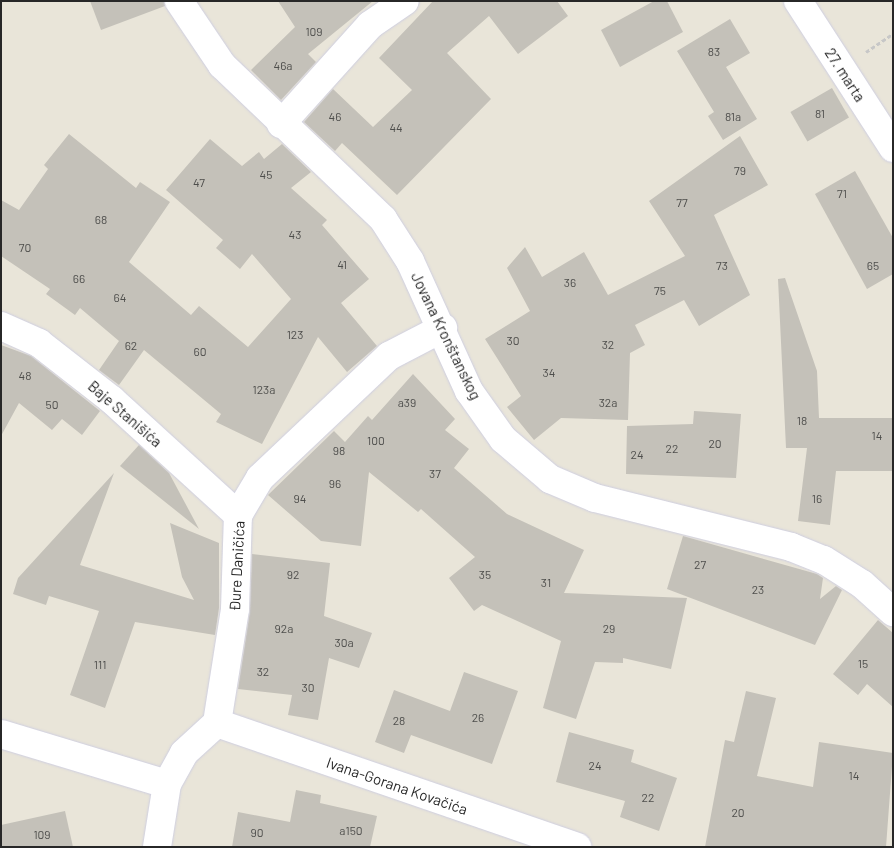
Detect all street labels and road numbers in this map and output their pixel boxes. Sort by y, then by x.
street label: 27. marta [821,45,869,105]
street label: Jovana Kronštanskog [407,269,485,403]
street label: Baje Stanišića [84,377,166,451]
street label: Đure Daničića [226,520,248,612]
street label: Ivana-Gorana Kovačića [324,753,470,819]

